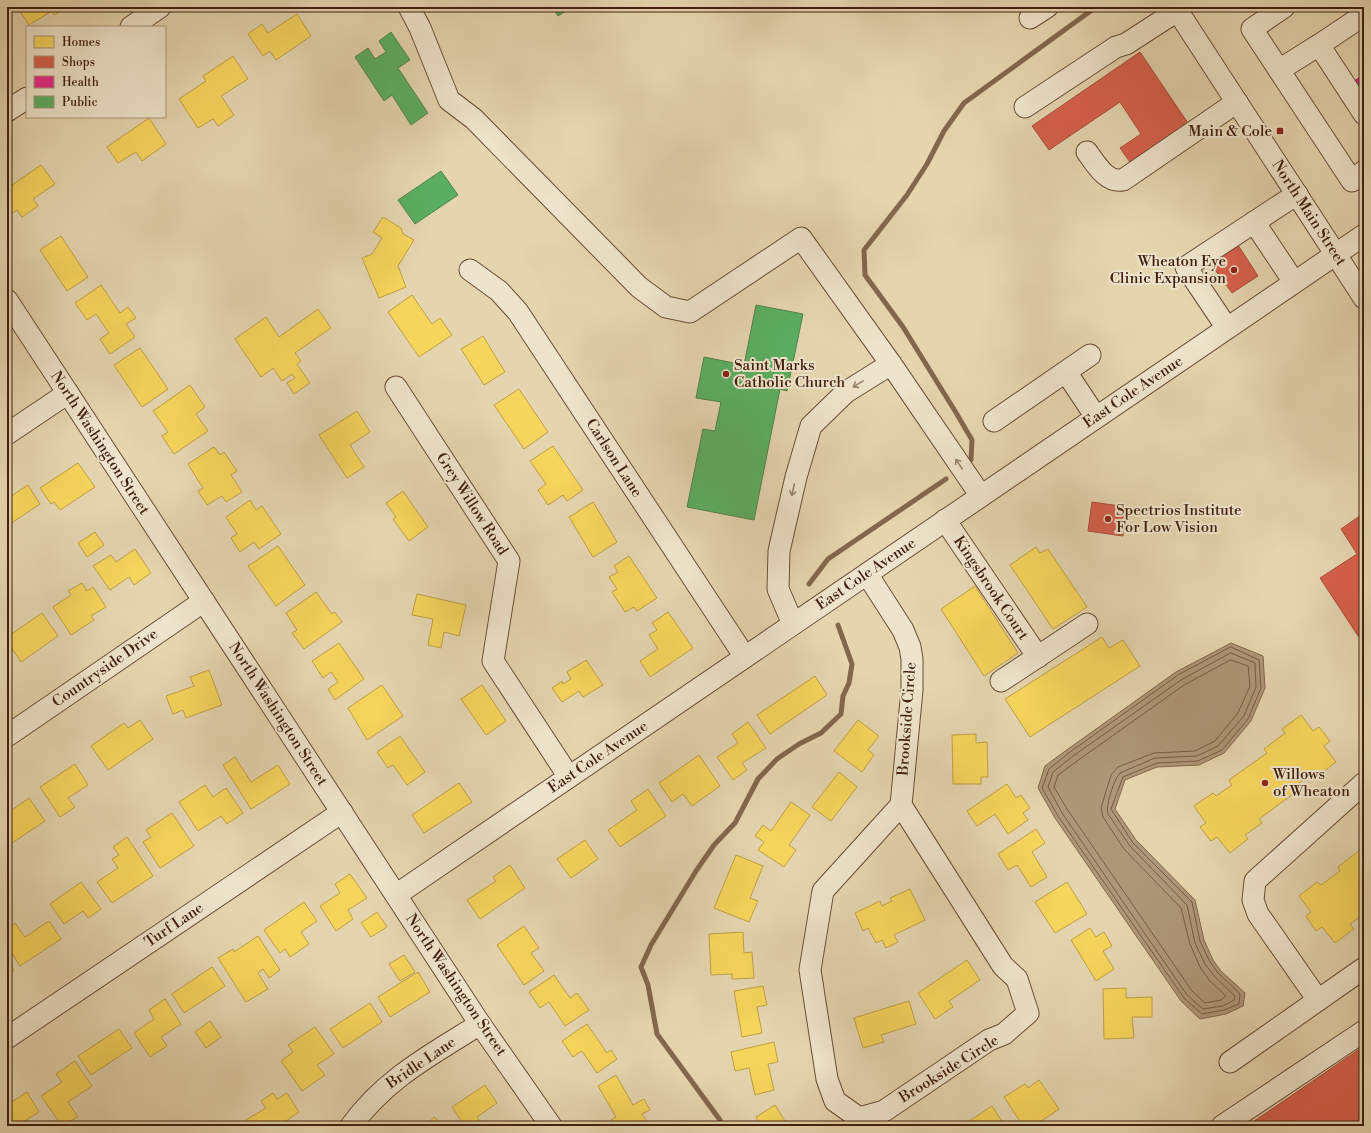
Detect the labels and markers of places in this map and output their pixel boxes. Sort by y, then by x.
place label: Main & Cole [1188,122,1272,141]
marker: Main & Cole [1275,126,1285,136]
place label: Wheaton Eye Clinic Expansion [1110,252,1226,288]
marker: Wheaton Eye Clinic Expansion [1229,265,1239,275]
place label: Saint Marks Catholic Church [734,356,845,392]
marker: Saint Marks Catholic Church [721,369,731,379]
place label: Spectrios Institute For Low Vision [1116,501,1242,537]
marker: Spectrios Institute For Low Vision [1103,514,1113,524]
place label: Willows of Wheaton [1272,765,1350,801]
marker: Willows of Wheaton [1260,778,1270,788]

